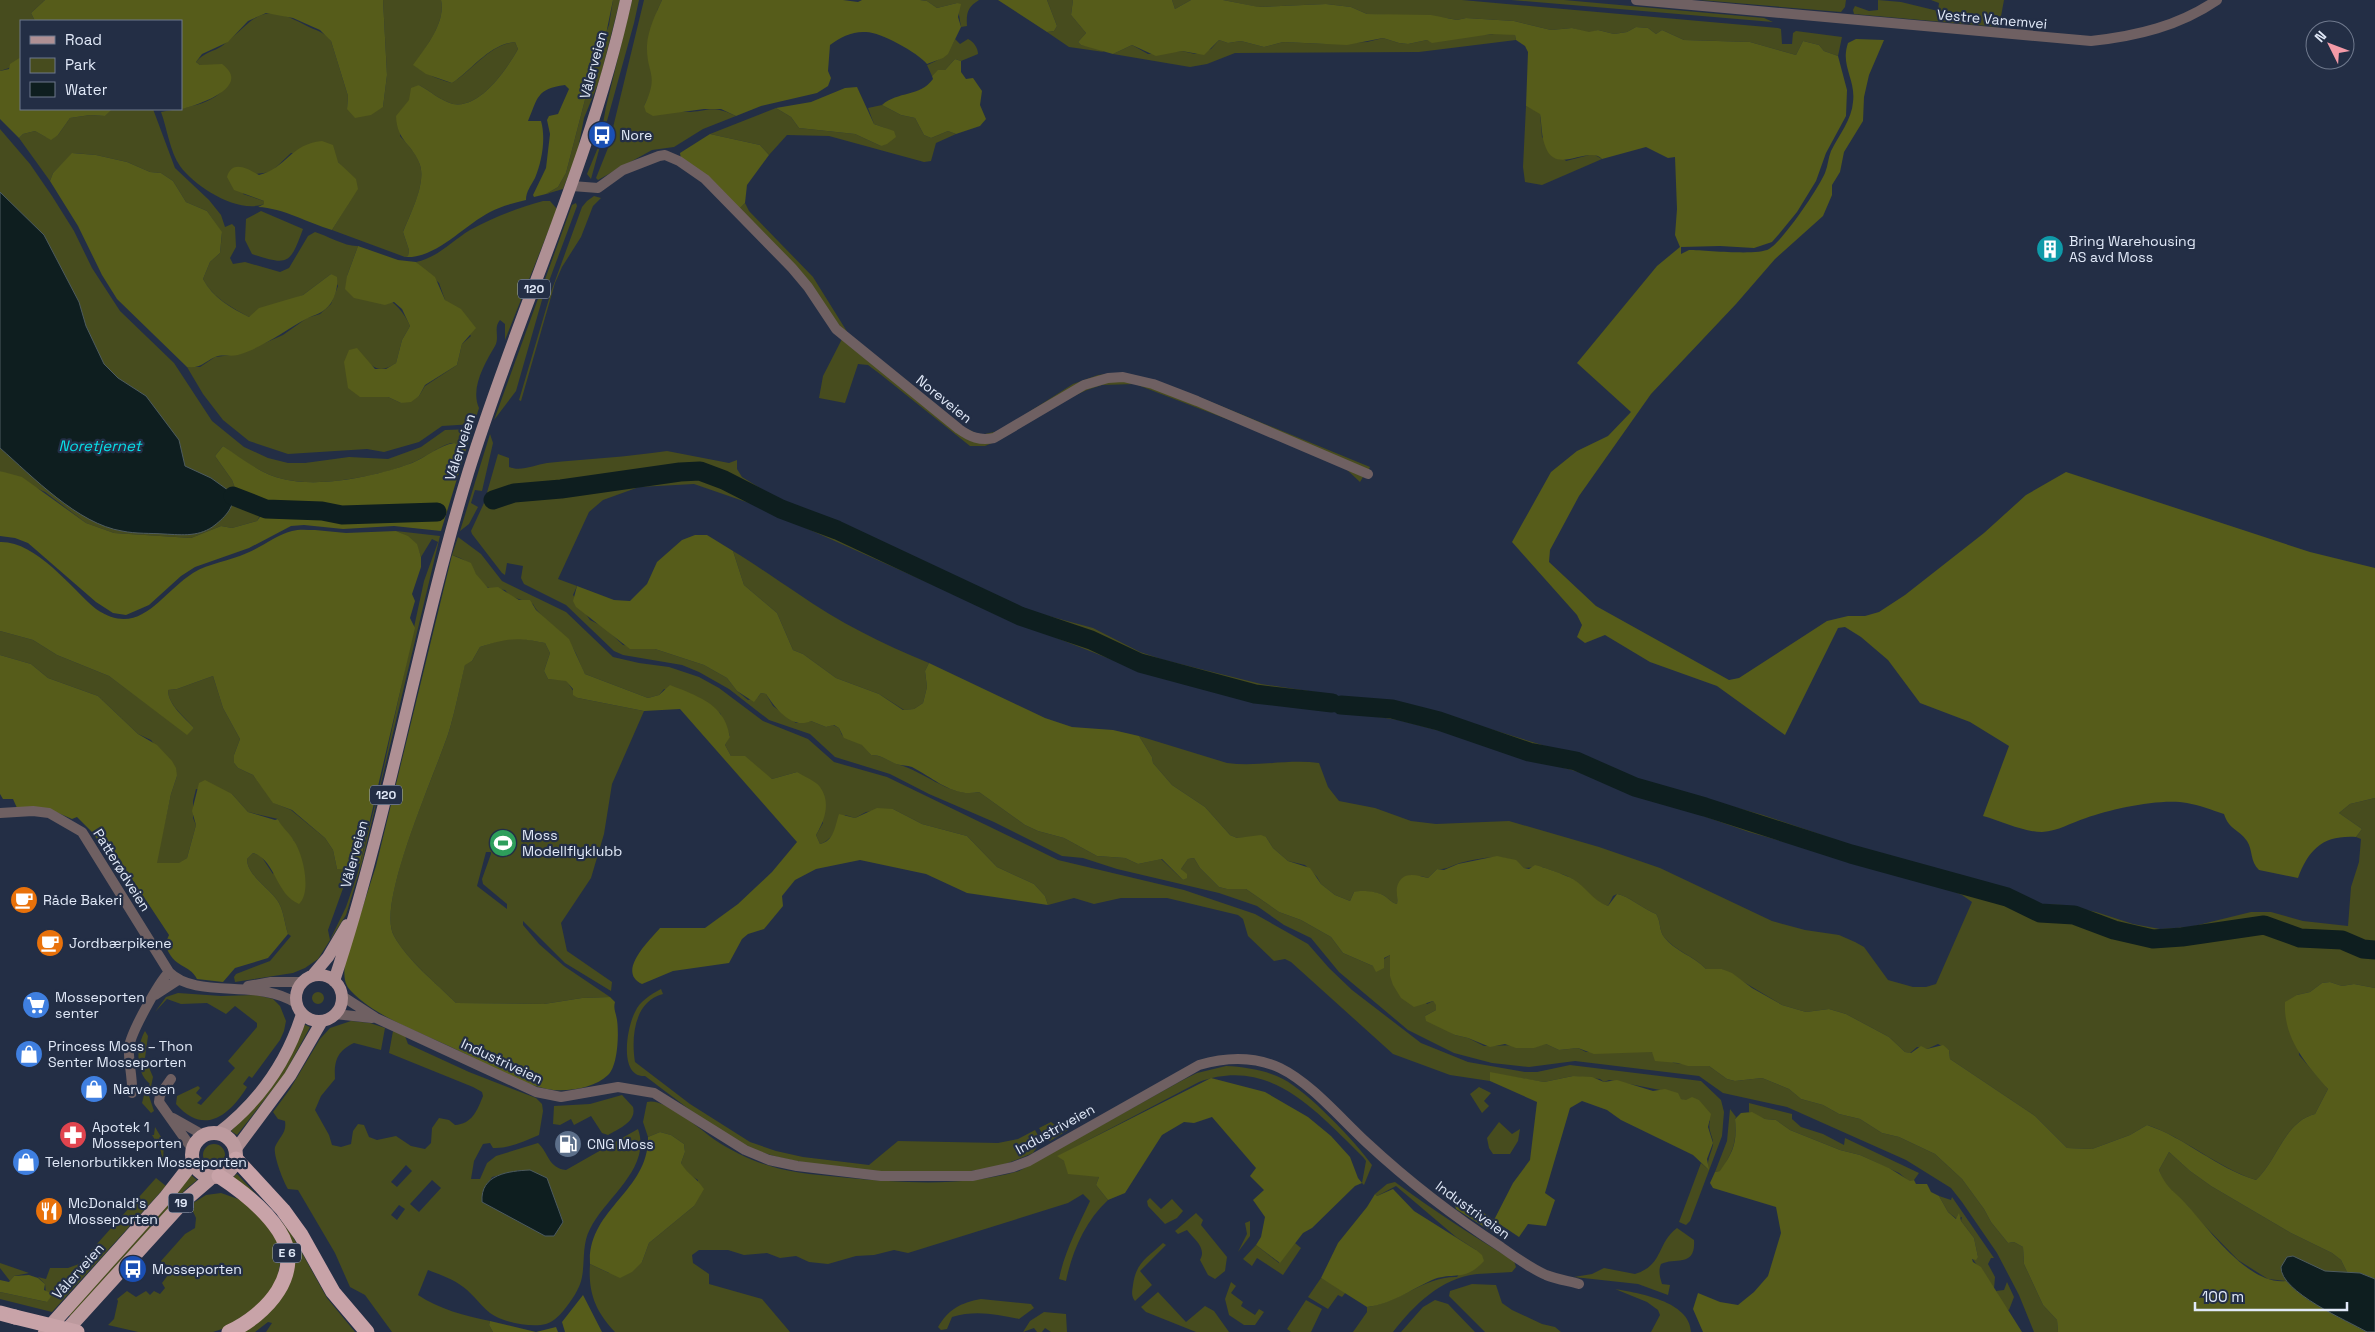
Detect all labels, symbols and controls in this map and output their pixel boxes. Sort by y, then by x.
street label: Vestre Vanemvei [1936,5,2048,33]
legend [20,20,182,110]
north arrow [2305,20,2355,70]
text: N [2311,27,2330,46]
street label: Vålerveien [575,29,611,101]
text: Road [65,30,102,49]
text: Park [65,55,96,74]
text: Water [65,80,108,99]
bus stop icon: Nore [587,120,617,150]
place label: Nore [621,126,652,144]
place label: Bring Warehousing AS avd Moss [2069,232,2196,266]
building icon: Bring Warehousing AS avd Moss [2035,234,2065,264]
road number: 120 [518,280,550,298]
street label: Noreveien [912,371,976,427]
street label: Vålerveien [441,411,479,483]
water label: Noretjernet [58,436,144,455]
road number: 120 [370,786,402,804]
street label: Vålerveien [336,818,372,890]
street label: Patterødveien [89,825,155,915]
place label: Moss Modellflyklubb [522,826,622,860]
sports icon: Moss Modellflyklubb [488,828,518,858]
cafe icon: Råde Bakeri [9,885,39,915]
place label: Råde Bakeri [43,891,122,909]
cafe icon: Jordbærpikene [35,928,65,958]
place label: Jordbærpikene [69,934,172,952]
place label: Mosseporten senter [55,988,145,1022]
supermarket icon: Mosseporten senter [21,990,51,1020]
street label: Industriveien [458,1034,546,1088]
place label: Princess Moss – Thon Senter Mosseporten [48,1037,193,1071]
shop icon: Princess Moss – Thon Senter Mosseporten [14,1039,44,1069]
shop icon: Narvesen [79,1074,109,1104]
place label: Narvesen [113,1080,175,1098]
street label: Industriveien [1012,1100,1098,1158]
place label: Apotek 1 Mosseporten [92,1118,182,1152]
pharmacy icon: Apotek 1 Mosseporten [58,1120,88,1150]
fuel station icon: CNG Moss [553,1129,583,1159]
place label: CNG Moss [587,1135,654,1153]
shop icon: Telenorbutikken Mosseporten [11,1147,41,1177]
place label: Telenorbutikken Mosseporten [45,1153,247,1171]
street label: Industriveien [1432,1177,1514,1243]
place label: McDonald's Mosseporten [68,1194,158,1228]
road number: 19 [168,1194,194,1212]
restaurant icon: McDonald's Mosseporten [34,1196,64,1226]
street label: Vålerveien [48,1239,108,1303]
road number: E 6 [273,1244,301,1262]
bus stop icon: Mosseporten [118,1254,148,1284]
place label: Mosseporten [152,1260,242,1278]
scale bar [2195,1280,2348,1312]
text: 100 m [2202,1287,2244,1306]

